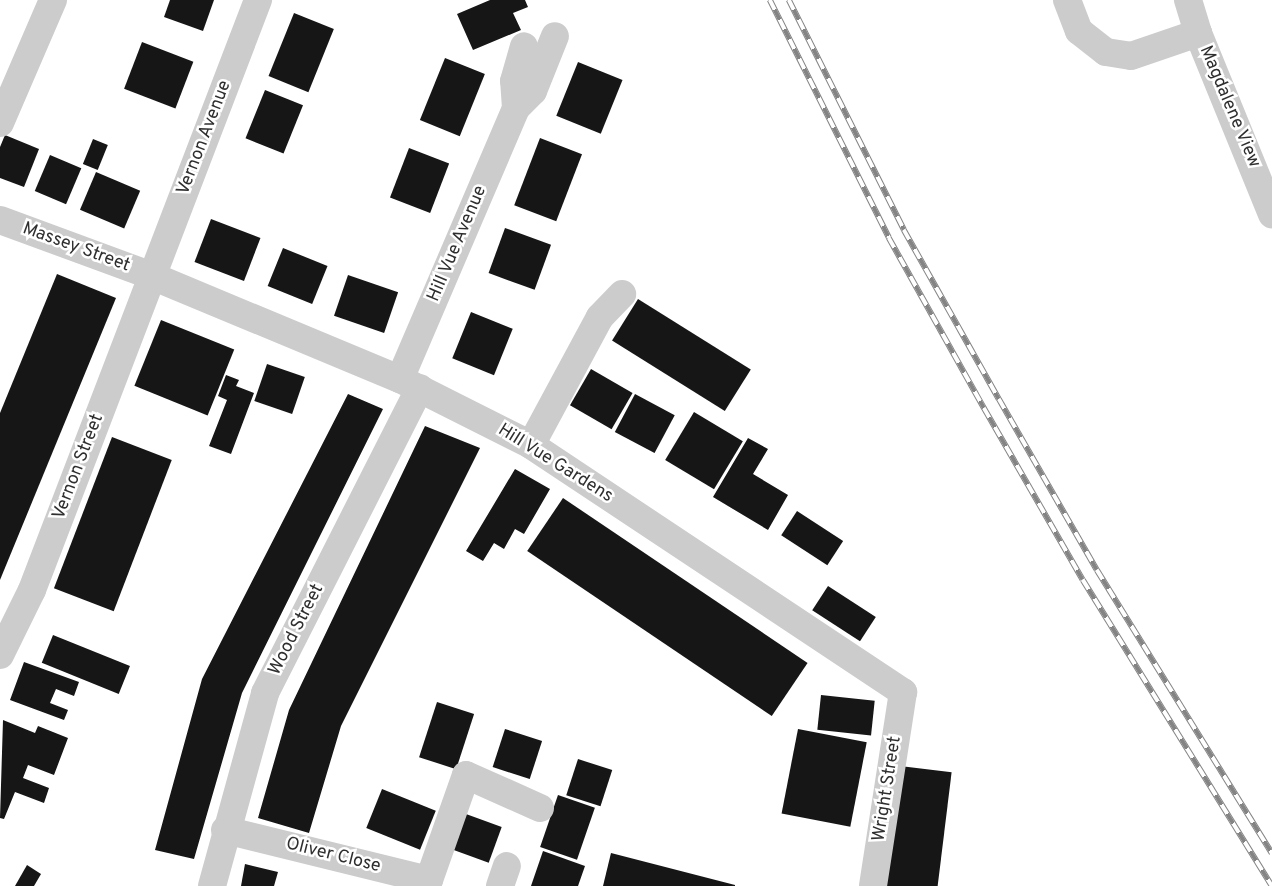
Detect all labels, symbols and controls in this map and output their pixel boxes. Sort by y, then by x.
street label: Magdalene View [1193,43,1265,171]
street label: Vernon Avenue [173,77,237,199]
street label: Hill Vue Avenue [424,182,492,306]
street label: Massey Street [19,219,133,277]
street label: Vernon Street [49,411,109,523]
street label: Hill Vue Gardens [493,420,617,508]
street label: Wood Street [265,581,329,679]
street label: Wright Street [869,735,907,843]
street label: Oliver Close [283,834,383,878]

